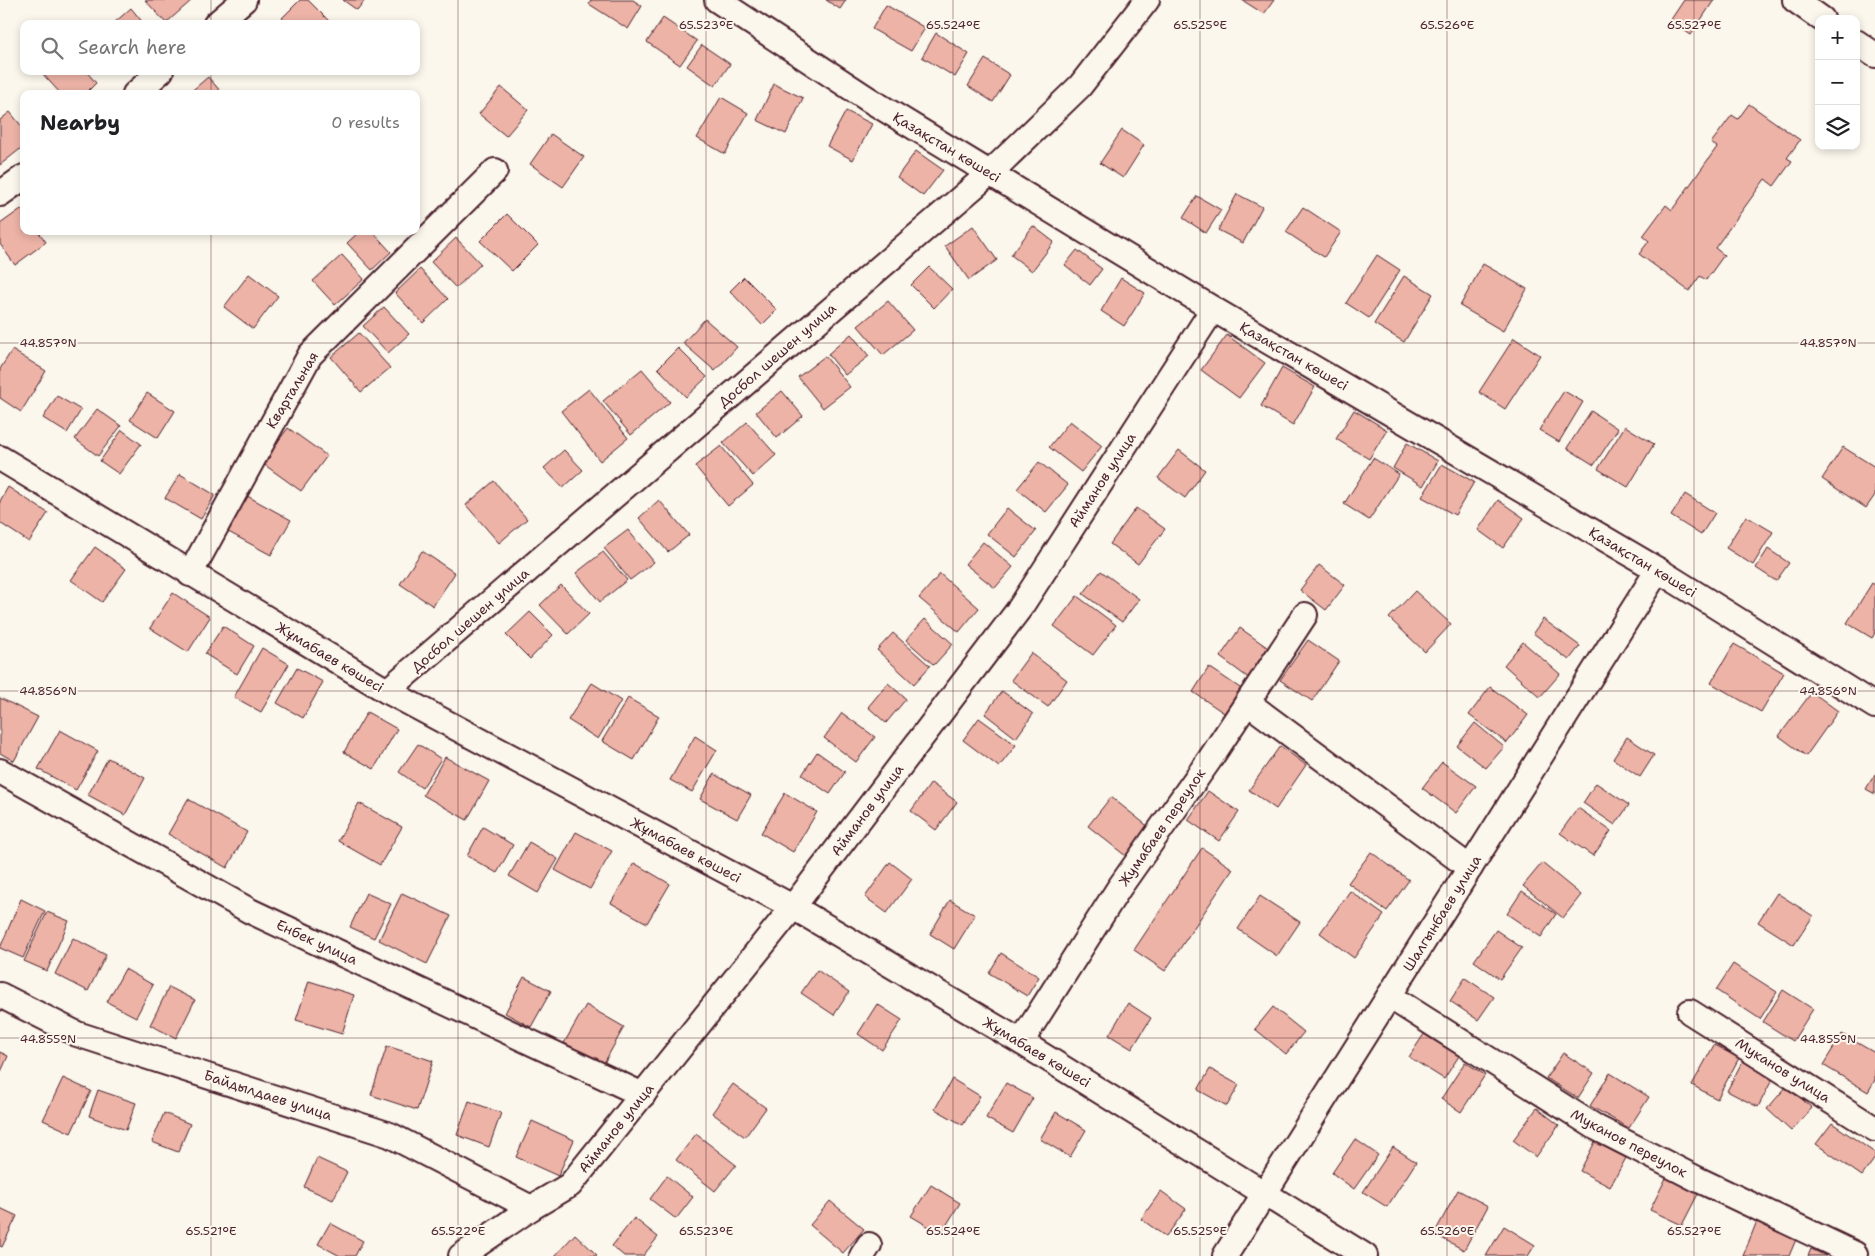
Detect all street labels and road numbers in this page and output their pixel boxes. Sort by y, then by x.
street label: Қазақстан көшесі [890,108,1004,186]
street label: Досбол шешен улица [714,299,840,411]
street label: Қазақстан көшесі [1236,318,1352,394]
street label: Квартальная [262,348,322,432]
street label: Айманов улица [1064,429,1140,531]
street label: Қазақстан көшесі [1586,523,1700,601]
street label: Досбол шешен улица [407,564,533,676]
street label: Жұмабаев көшесі [273,618,387,696]
street label: Айманов улица [827,760,907,859]
street label: Жумабаев переулок [1115,764,1210,889]
street label: Жұмабаев көшесі [628,813,744,887]
street label: Шалгынбаев улица [1399,851,1485,975]
street label: Енбек улица [274,915,361,969]
street label: Жұмабаев көшесі [980,1013,1094,1091]
street label: Муканов улица [1732,1034,1834,1107]
street label: Байдылдаев улица [202,1066,335,1124]
street label: Айманов улица [574,1079,658,1176]
street label: Муканов переулок [1568,1105,1691,1182]

